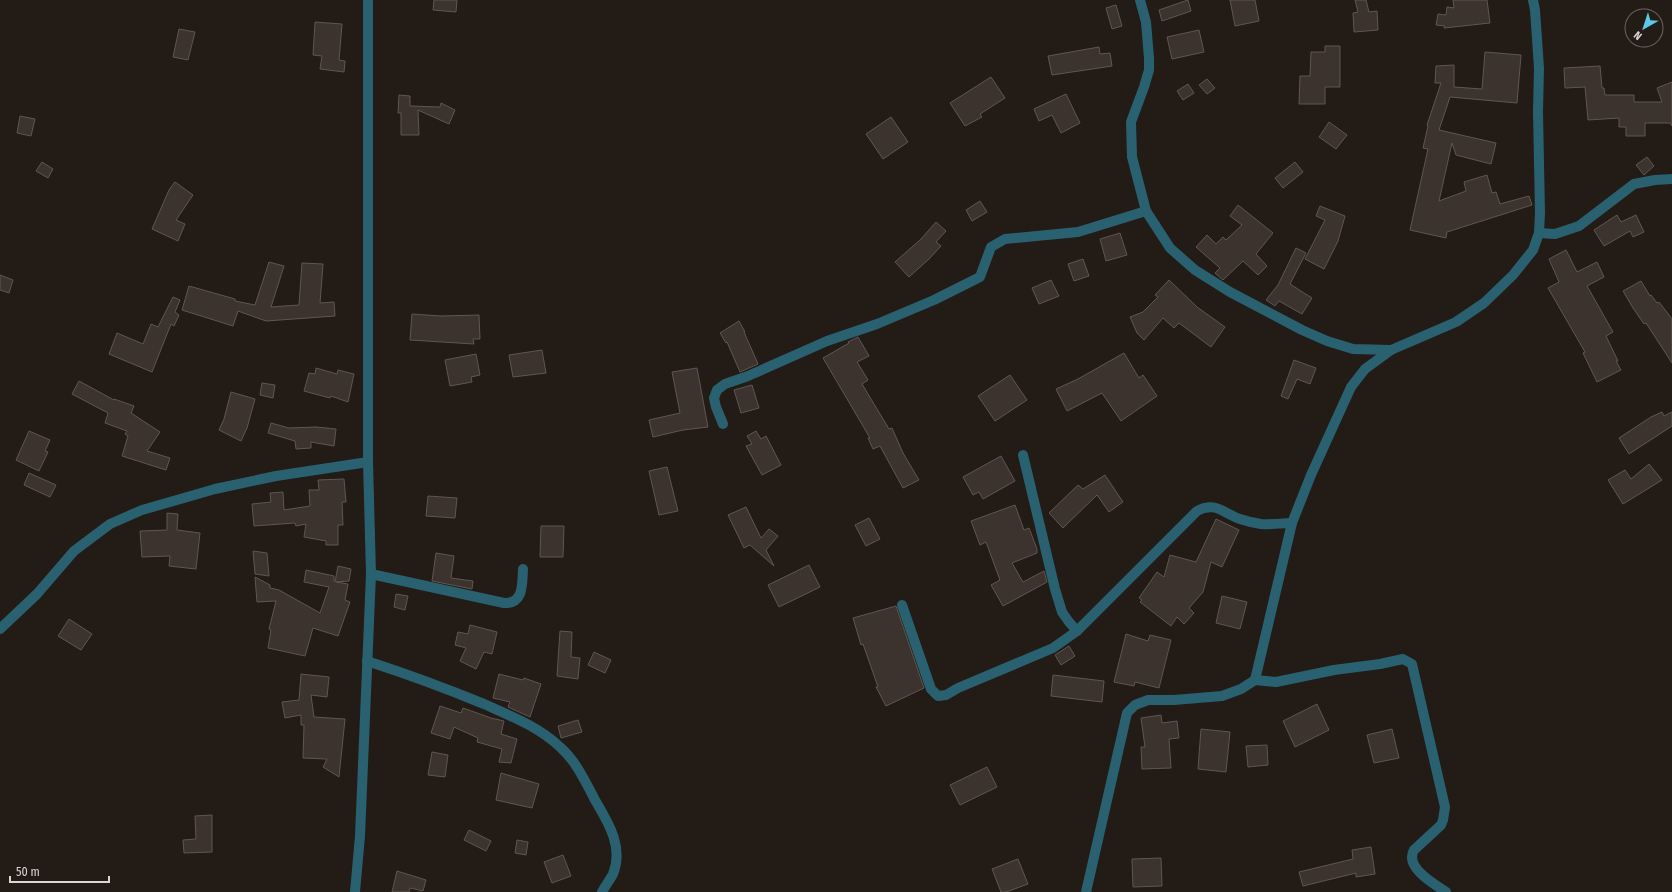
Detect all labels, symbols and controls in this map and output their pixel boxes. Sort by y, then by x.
north arrow [1624,8,1664,48]
text: N [1631,28,1645,43]
scale bar [10,858,109,884]
text: 50 m [16,865,40,879]

